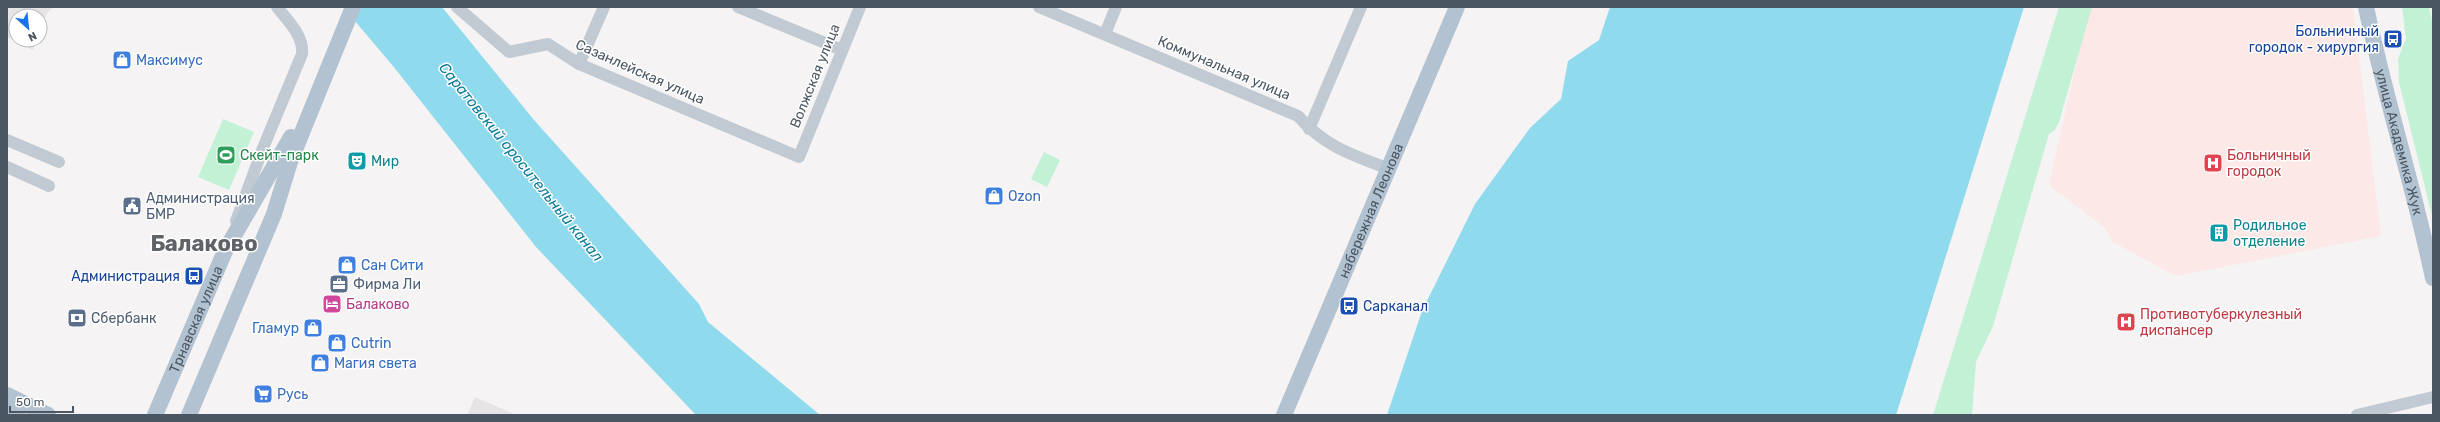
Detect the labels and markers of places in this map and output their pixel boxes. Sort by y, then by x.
place label: Больничный городок - хирургия [2249,23,2379,56]
bus stop icon: Больничный городок - хирургия [2382,28,2404,50]
shop icon: Максимус [111,49,133,71]
place label: Максимус [136,52,203,69]
sports icon: Скейт-парк [215,144,237,166]
place label: Скейт-парк [240,147,319,164]
place label: Больничный городок [2227,147,2311,180]
theatre icon: Мир [346,150,368,172]
hospital icon: Больничный городок [2202,152,2224,174]
place label: Мир [371,153,399,170]
shop icon: Ozon [983,185,1005,207]
place label: Ozon [1008,188,1041,205]
place label: Администрация БМР [146,190,255,223]
public building icon: Администрация БМР [121,195,143,217]
place label: Родильное отделение [2233,217,2307,250]
building icon: Родильное отделение [2208,222,2230,244]
shop icon: Сан Сити [336,254,358,276]
place label: Сан Сити [361,257,424,274]
bus stop icon: Администрация [183,265,205,287]
place label: Администрация [71,268,180,285]
office icon: Фирма Ли [328,273,350,295]
place label: Фирма Ли [353,276,421,293]
hotel icon: Балаково [321,293,343,315]
bus stop icon: Сарканал [1338,295,1360,317]
place label: Балаково [346,296,410,313]
place label: Сарканал [1363,298,1428,315]
place label: Противотуберкулезный диспансер [2140,306,2302,339]
bank icon: Сбербанк [66,307,88,329]
place label: Сбербанк [91,310,157,327]
hospital icon: Противотуберкулезный диспансер [2115,311,2137,333]
shop icon: Гламур [302,317,324,339]
place label: Гламур [252,320,299,337]
shop icon: Cutrin [326,332,348,354]
place label: Cutrin [351,335,391,352]
shop icon: Магия света [309,352,331,374]
place label: Магия света [334,355,417,372]
supermarket icon: Русь [252,383,274,405]
place label: Русь [277,386,308,403]

